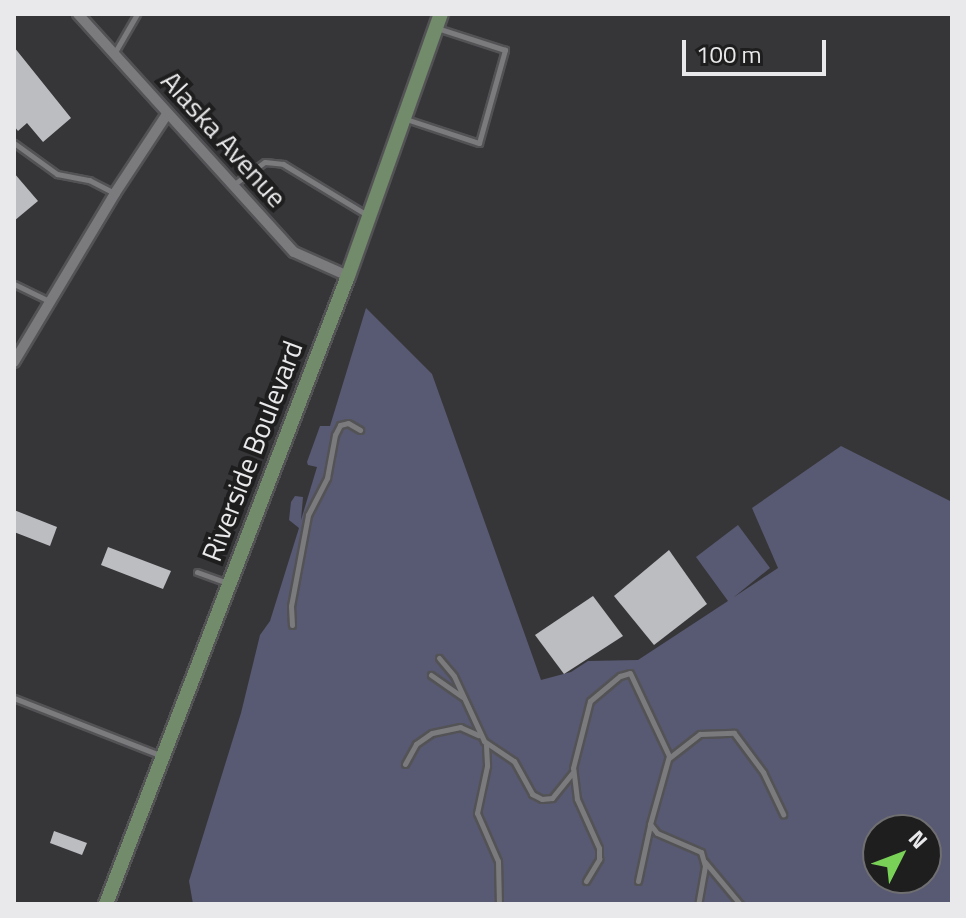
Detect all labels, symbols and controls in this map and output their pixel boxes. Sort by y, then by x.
scale bar [686,24,830,74]
text: 100 m [696,36,762,72]
street label: Alaska Avenue [154,64,294,214]
street label: Riverside Boulevard [194,336,310,566]
north arrow [862,814,942,894]
text: N [901,822,936,856]

